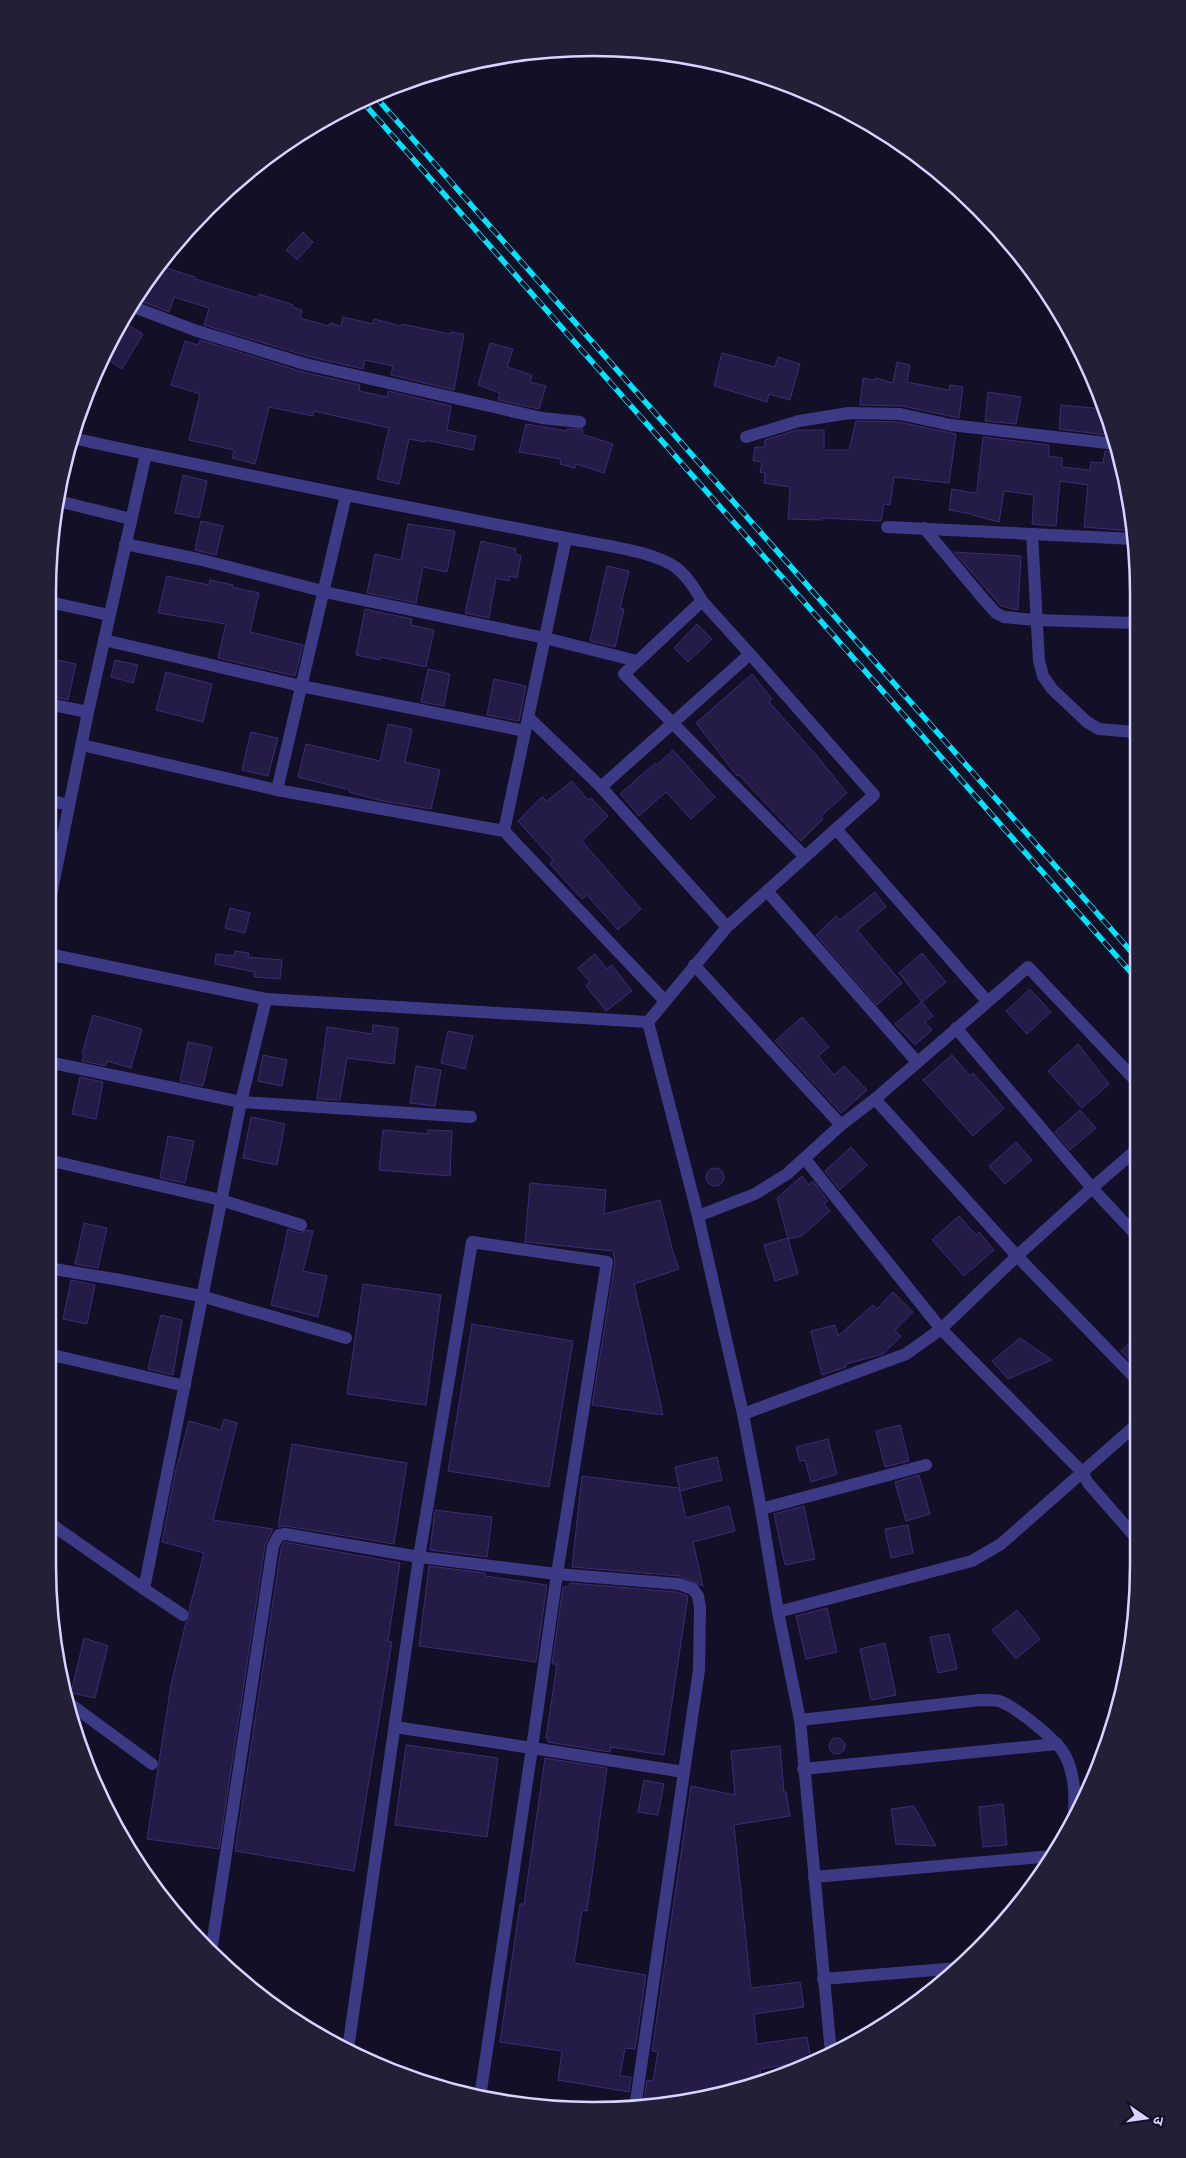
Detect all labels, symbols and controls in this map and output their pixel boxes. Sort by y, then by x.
north arrow [1121,2093,1171,2143]
text: उ [1150,2115,1168,2128]

